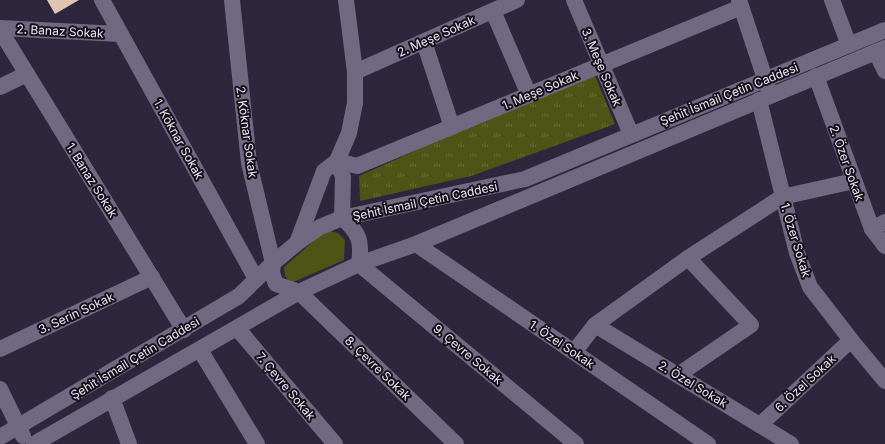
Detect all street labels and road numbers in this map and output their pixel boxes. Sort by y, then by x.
street label: 2. Meşe Sokak [395,12,478,60]
street label: 2. Banaz Sokak [16,21,104,41]
street label: 3. Meşe Sokak [579,26,625,109]
street label: Şehit İsmail Çetin Caddesi [658,59,800,129]
street label: 1. Meşe Sokak [500,67,581,113]
street label: 2. Köknar Sokak [233,85,261,179]
street label: 1. Köknar Sokak [151,96,207,182]
street label: 2. Özer Sokak [826,123,868,203]
street label: 1. Banaz Sokak [63,140,121,220]
street label: Şehit İsmail Çetin Caddesi [351,178,499,224]
street label: 1. Özer Sokak [778,201,815,279]
street label: 3. Serin Sokak [36,289,116,337]
street label: Şehit İsmail Çetin Caddesi [68,314,202,402]
street label: 1. Özel Sokak [527,317,598,372]
street label: 9. Çevre Sokak [430,321,506,388]
street label: 8. Çevre Sokak [342,333,414,403]
street label: 7. Çevre Sokak [253,349,319,423]
street label: 6. Özel Sokak [772,351,839,415]
street label: 2. Özel Sokak [656,358,731,411]

